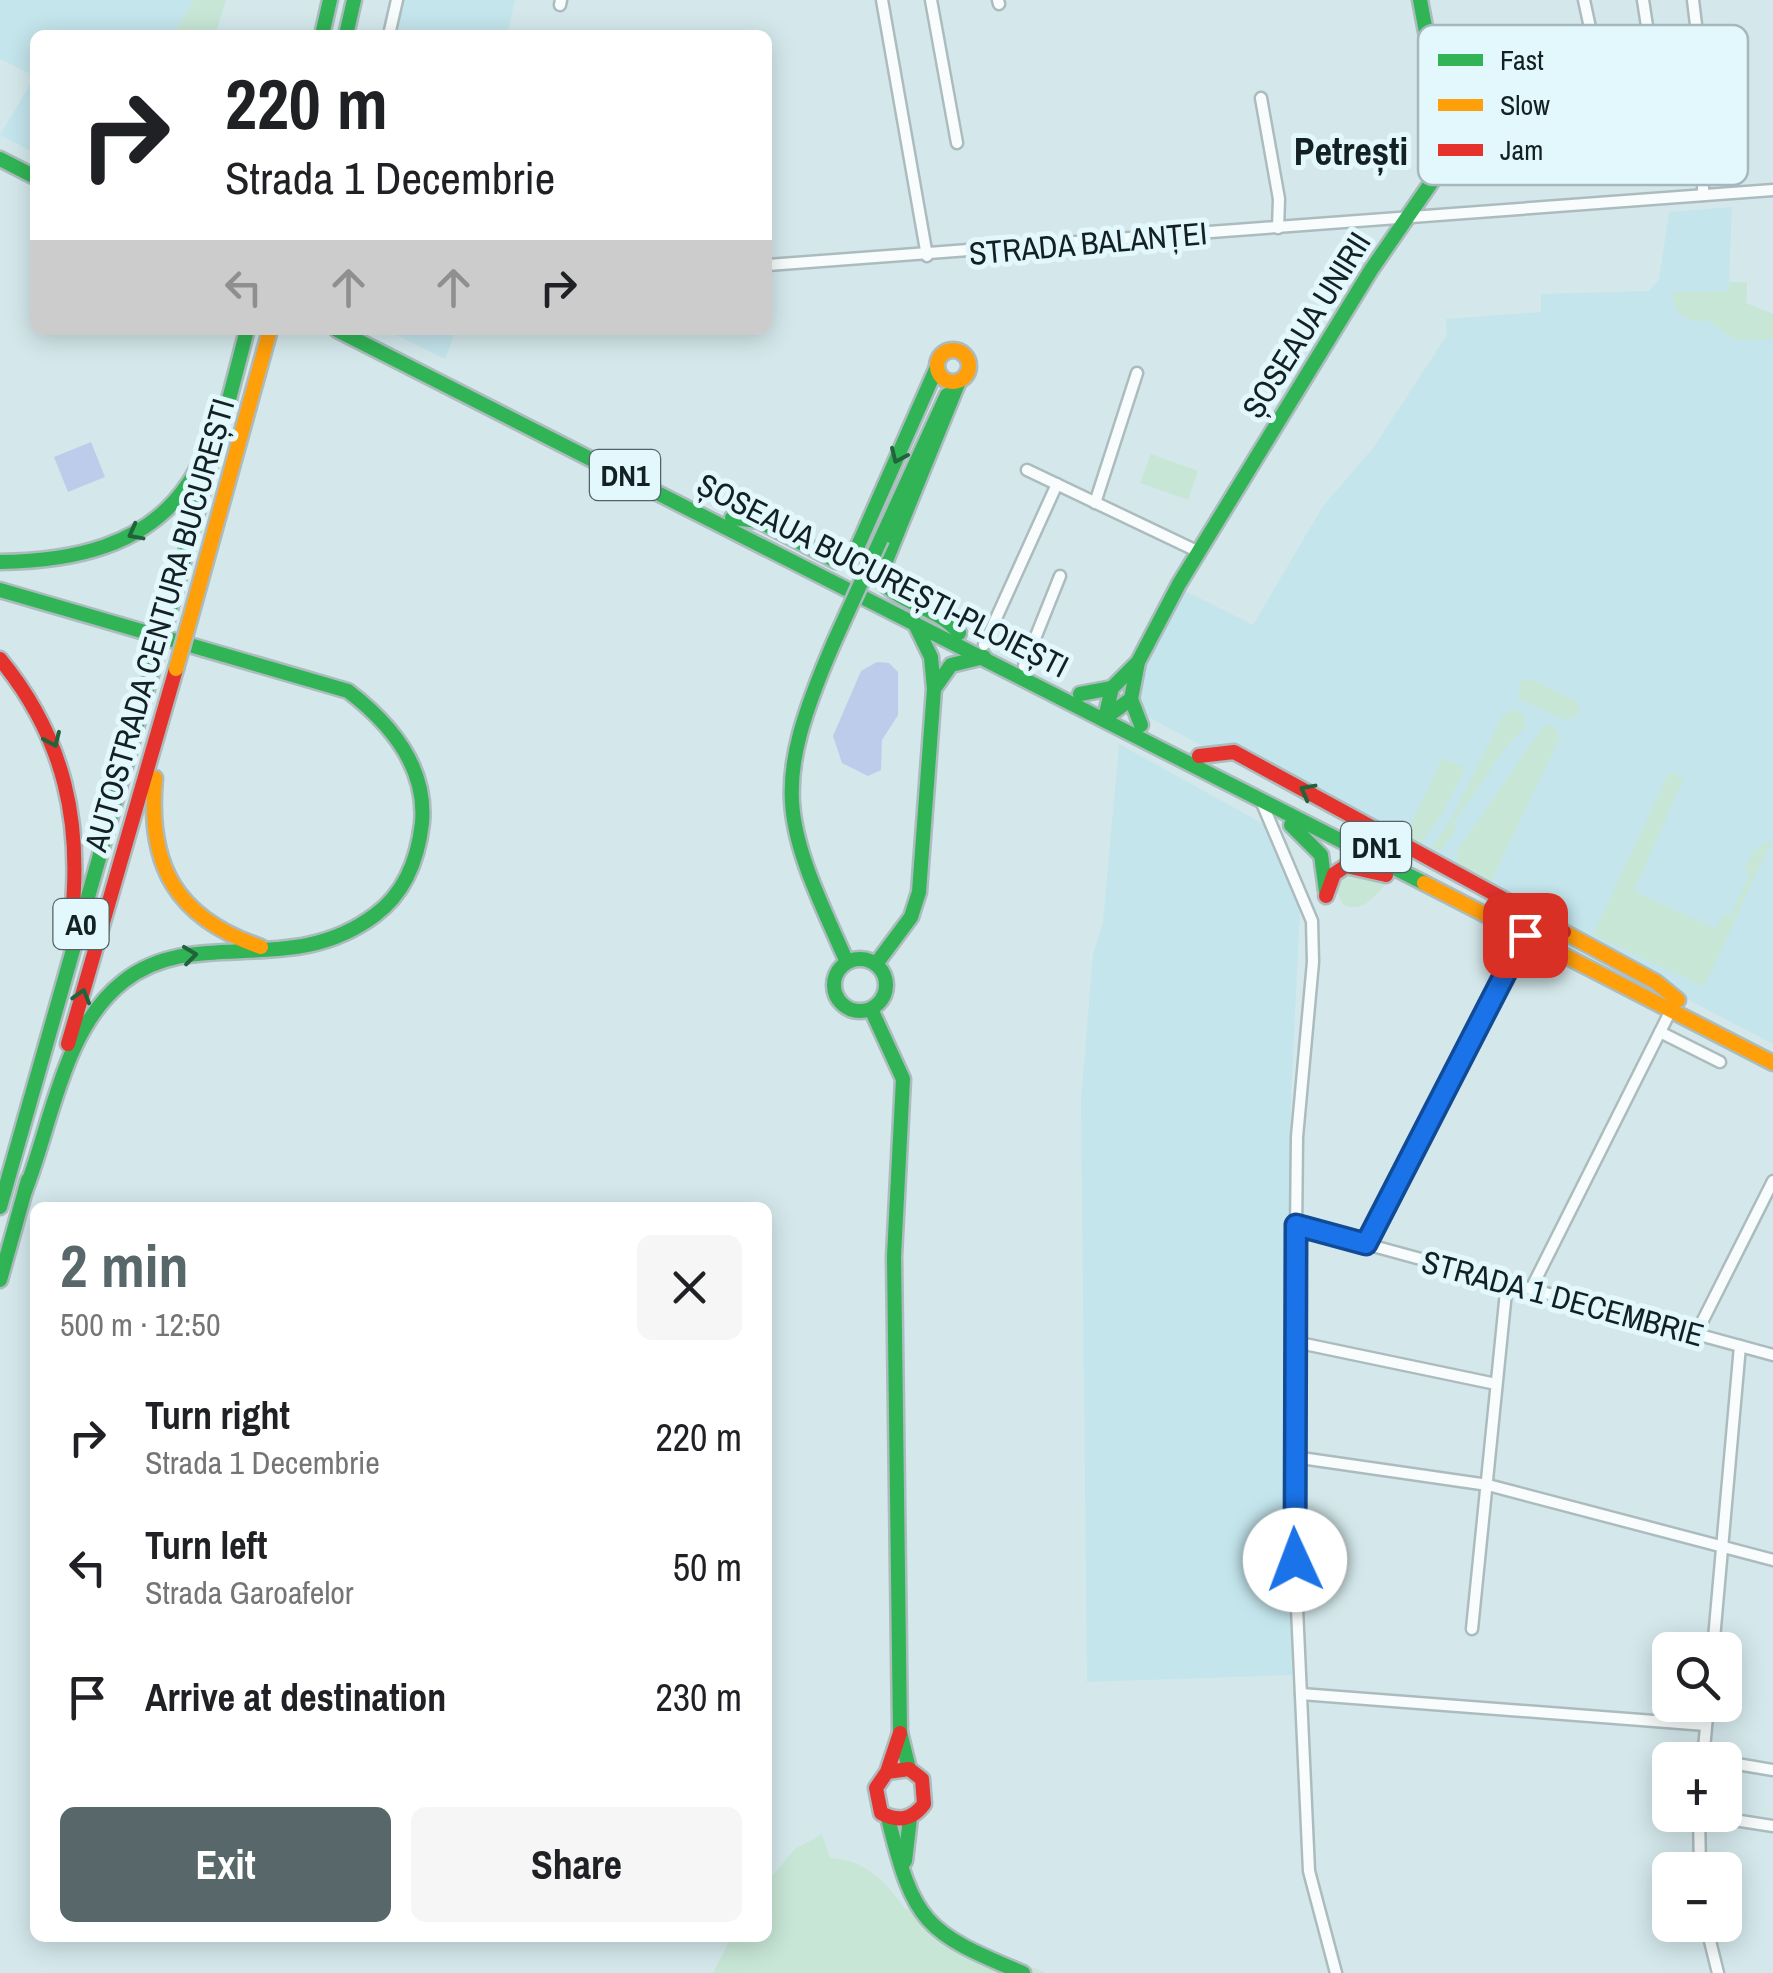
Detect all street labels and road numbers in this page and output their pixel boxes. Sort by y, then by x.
street label: STRADA BALANȚEI [967,211,1209,275]
street label: ȘOSEAUA UNIRII [1232,224,1380,426]
street label: AUTOSTRADA CENTURA BUCUREȘTI [73,394,244,857]
road number: DN1 [590,450,660,500]
street label: ȘOSEAUA BUCUREȘTI-PLOIEȘTI [690,462,1076,688]
road number: DN1 [1341,822,1411,872]
road number: A0 [54,899,108,949]
street label: STRADA 1 DECEMBRIE [1417,1240,1709,1356]

